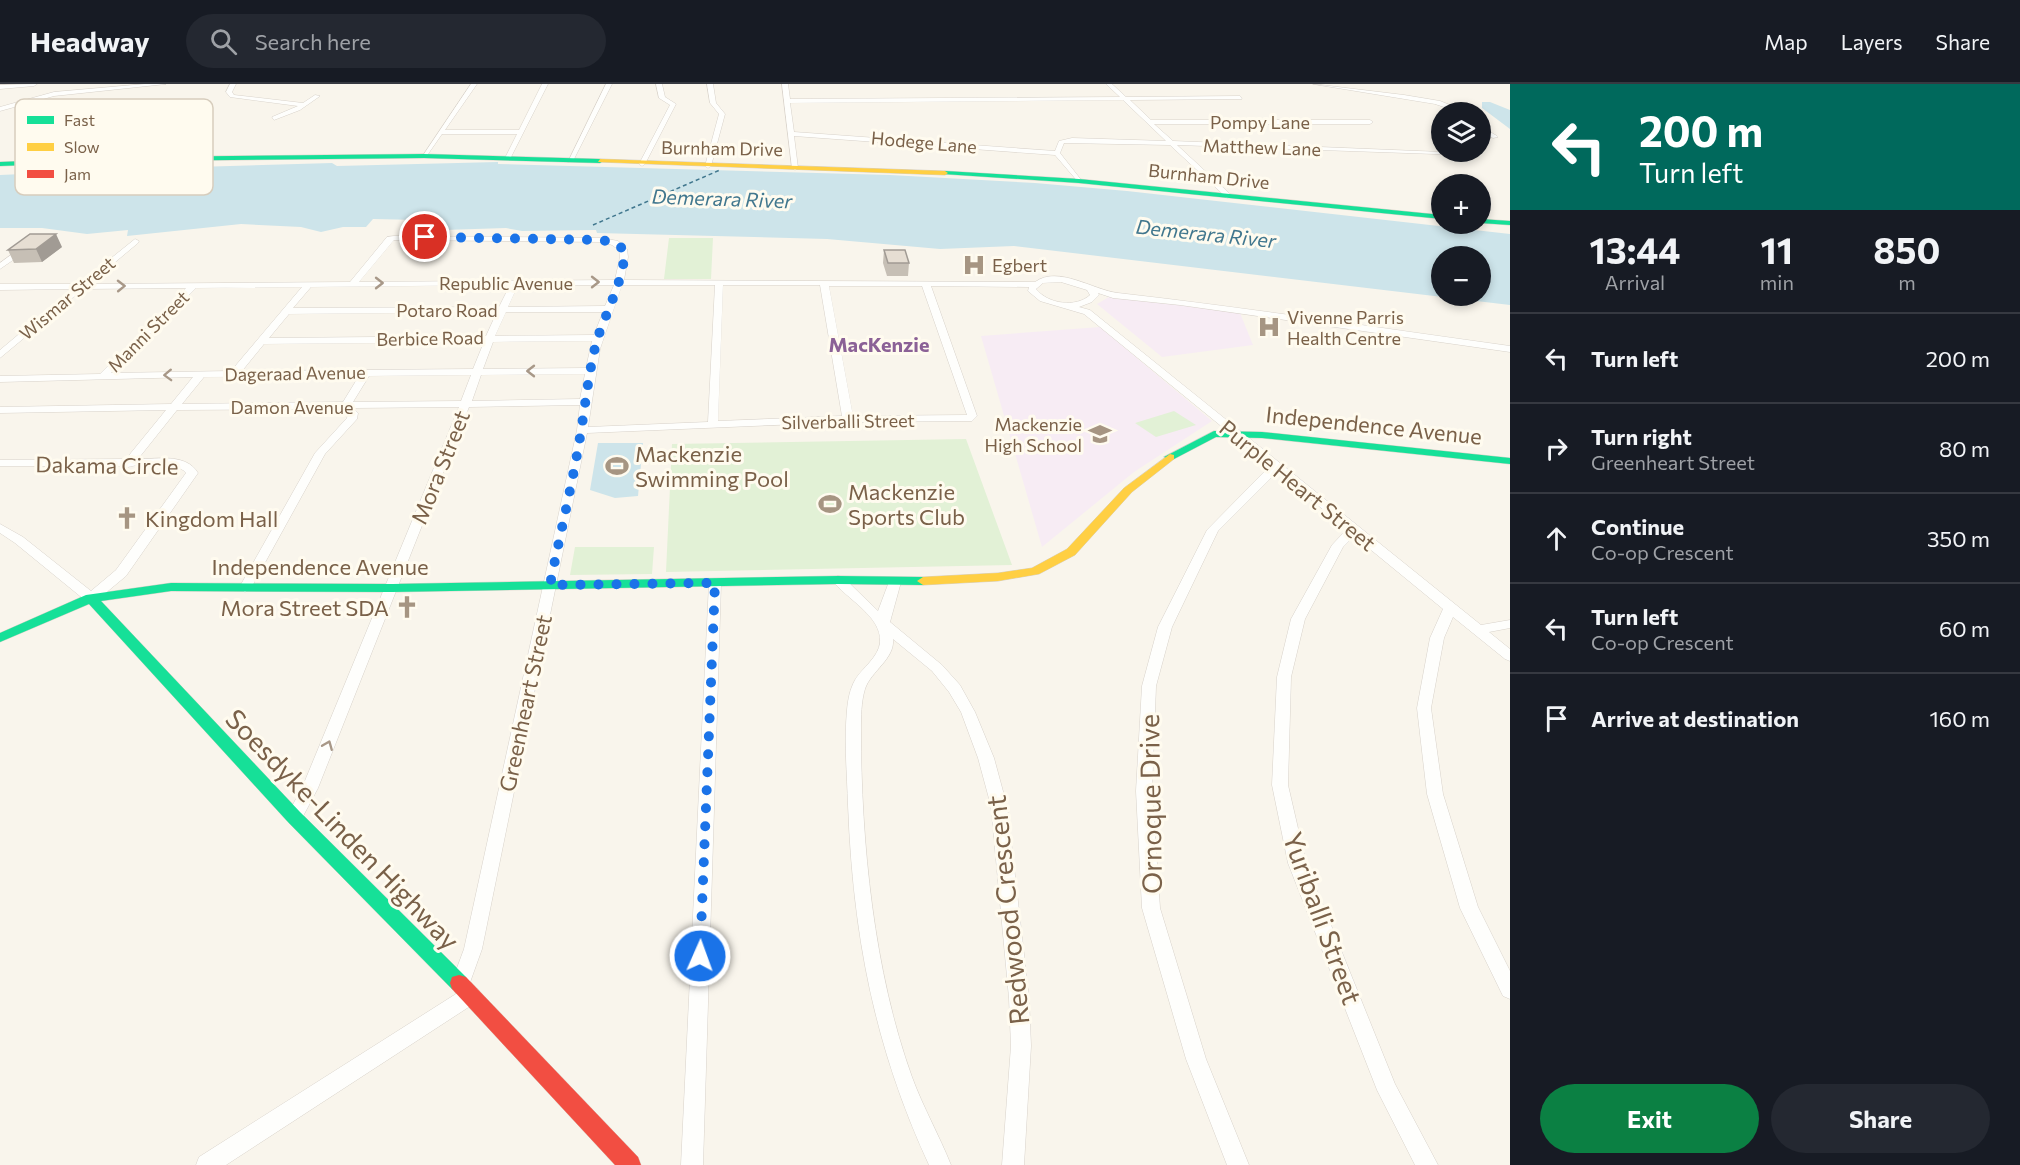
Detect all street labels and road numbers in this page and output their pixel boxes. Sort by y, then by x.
street label: Pompy Lane [1210,111,1310,133]
street label: Hodege Lane [870,126,978,158]
street label: Matthew Lane [1203,134,1321,160]
street label: Burnham Drive [661,136,783,160]
street label: Burnham Drive [1147,159,1271,193]
street label: Wismar Street [15,252,119,344]
street label: Republic Avenue [439,272,573,294]
street label: Manni Street [103,286,193,376]
street label: Potaro Road [396,299,498,321]
street label: Berbice Road [376,326,484,350]
street label: Dageraad Avenue [224,361,366,385]
street label: Damon Avenue [231,396,353,418]
street label: Independence Avenue [1265,400,1483,450]
street label: Mora Street [405,406,475,528]
street label: Silverballi Street [781,409,915,433]
street label: Purple Heart Street [1214,414,1382,556]
street label: Dakama Circle [35,450,179,480]
street label: Independence Avenue [211,553,429,580]
street label: Greenheart Street [493,612,557,794]
street label: Soesdyke-Linden Highway [219,702,467,956]
street label: Ornoque Drive [1132,714,1168,894]
street label: Redwood Crescent [979,794,1035,1026]
street label: Yuriballi Street [1277,827,1369,1009]

